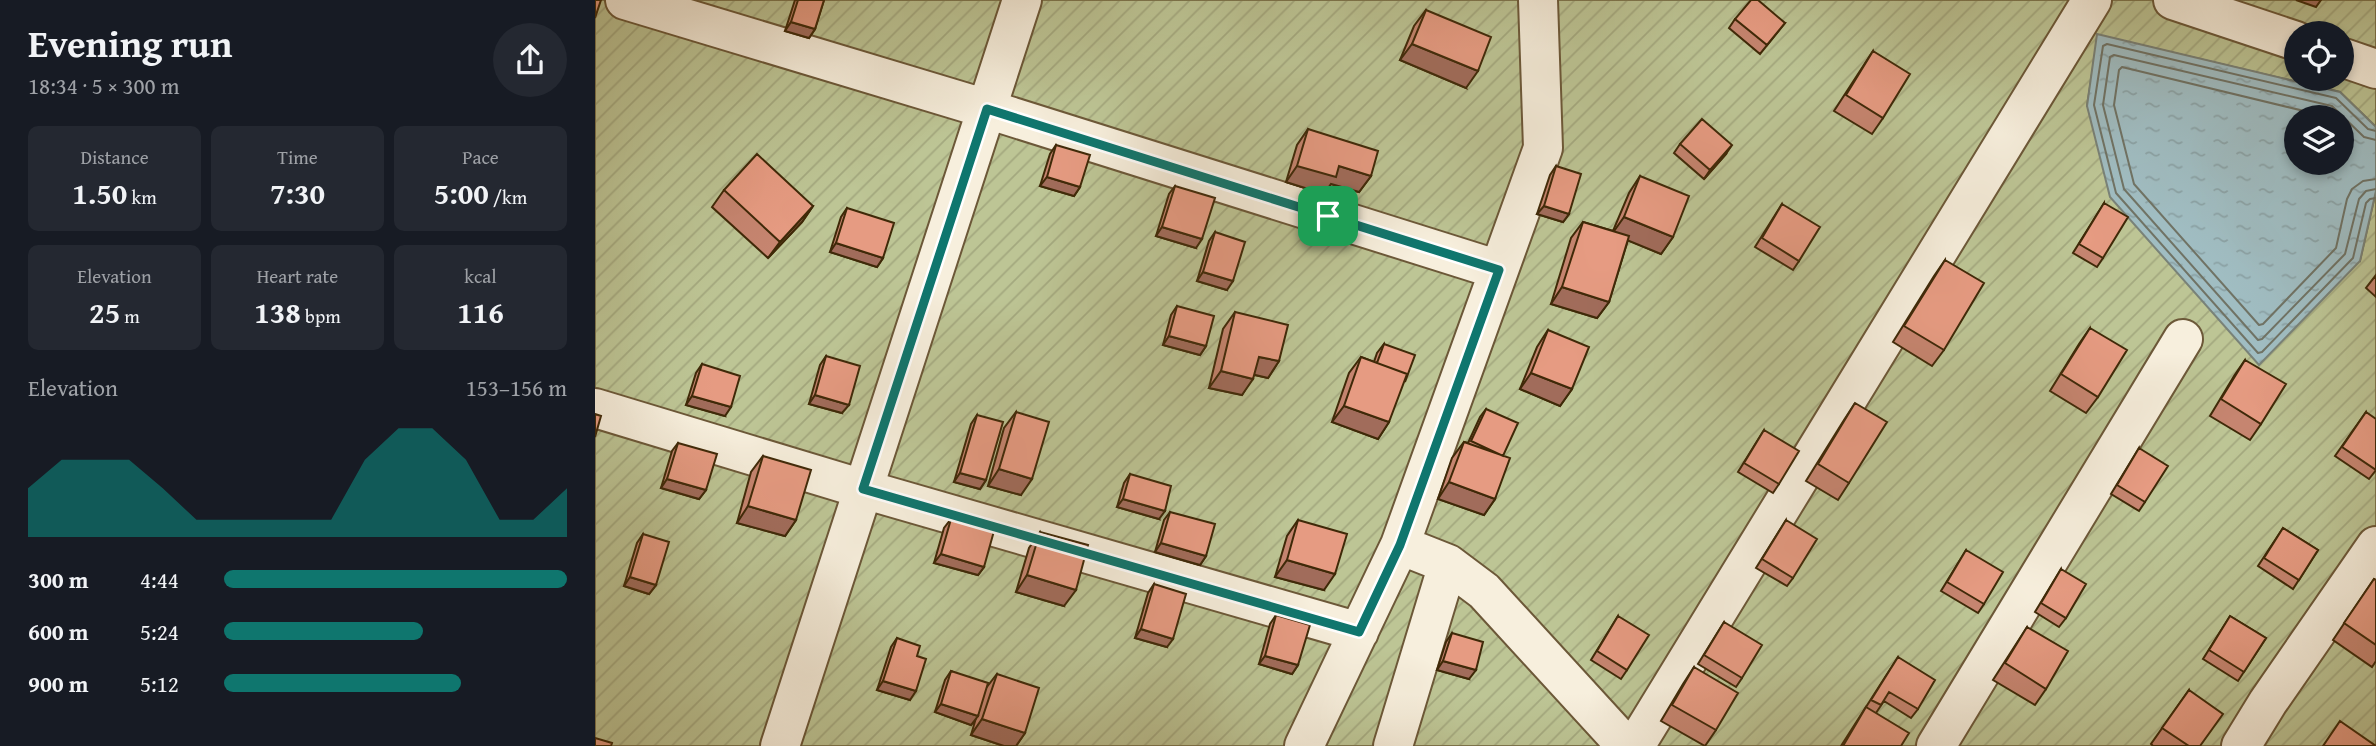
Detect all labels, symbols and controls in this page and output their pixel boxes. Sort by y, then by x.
text: Evening run [28,15,232,71]
map controls [2284,21,2354,175]
button: locate [2284,21,2354,91]
button: share [493,23,567,97]
text: 18:34 · 5 × 300 m [28,69,180,102]
button: layers [2284,105,2354,175]
text: Distance [80,143,149,171]
text: Time [277,143,318,171]
text: Pace [462,143,499,171]
text: 1.50 [72,171,127,215]
text: 7:30 [270,171,325,215]
text: 5:00 [434,171,489,215]
text: km [127,183,157,211]
text: /km [489,183,527,211]
pin [1298,186,1358,246]
icon: arrive [1309,197,1347,235]
text: Elevation [77,262,152,290]
text: Heart rate [257,262,338,290]
text: kcal [464,262,497,290]
text: 25 [89,290,120,334]
text: 138 [254,290,301,334]
text: 116 [457,290,504,334]
text: m [120,302,140,330]
text: bpm [301,302,341,330]
text: Elevation [28,371,118,404]
text: 153–156 m [466,371,567,404]
text: 300 m [28,563,89,596]
text: 4:44 [140,563,179,596]
text: 600 m [28,615,89,648]
text: 5:24 [140,615,179,648]
text: 900 m [28,667,89,700]
text: 5:12 [140,667,179,700]

